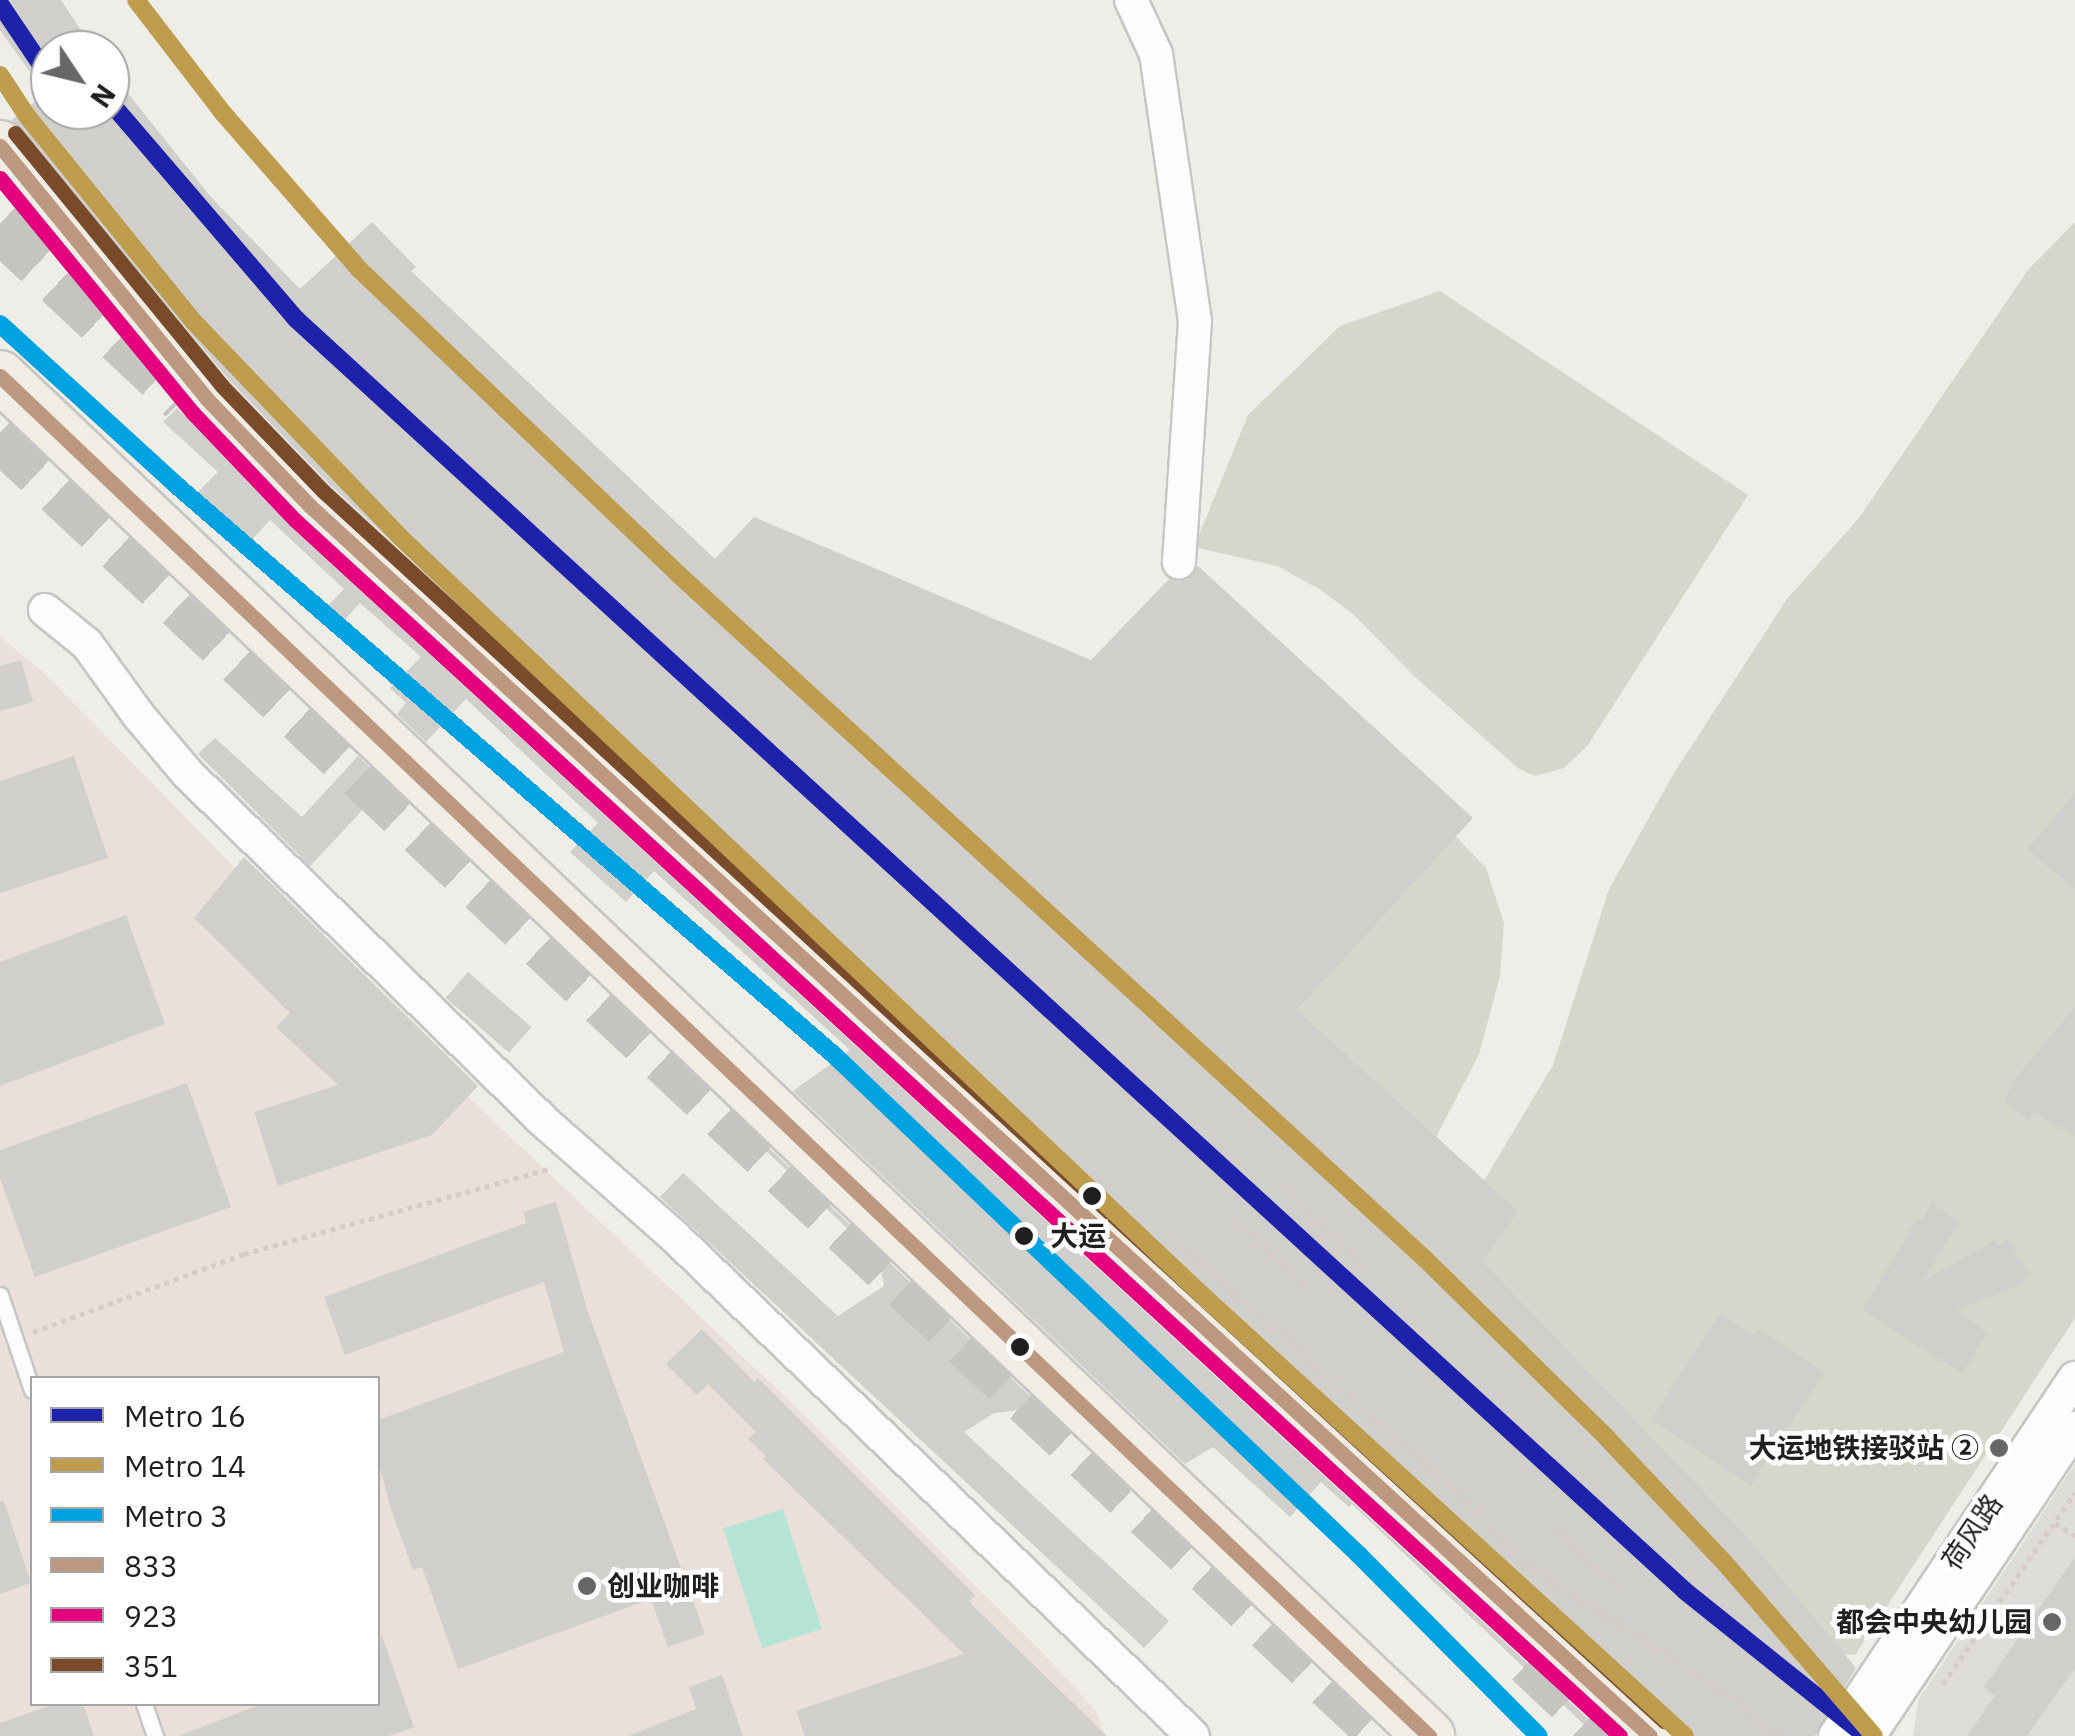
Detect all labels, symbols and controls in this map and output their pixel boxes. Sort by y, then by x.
north arrow [30,30,130,130]
text: N [82,77,124,115]
unlabelled marker [1082,1186,1102,1206]
marker: 大运 [1007,1219,1041,1253]
place label: 大运 [1050,1219,1106,1253]
unlabelled marker [1010,1337,1030,1357]
legend [30,1376,380,1706]
text: Metro 16 [124,1396,246,1435]
place label: 大运地铁接驳站 ② [1748,1431,1979,1465]
marker: 大运地铁接驳站 ② [1988,1437,2010,1459]
text: Metro 14 [124,1446,246,1485]
street label: 荷风路 [1935,1488,2009,1576]
text: Metro 3 [124,1496,228,1535]
text: 833 [124,1546,178,1585]
place label: 创业咖啡 [607,1569,719,1603]
marker: 创业咖啡 [576,1575,598,1597]
text: 923 [124,1596,178,1635]
place label: 都会中央幼儿园 [1836,1605,2032,1639]
marker: 都会中央幼儿园 [2041,1611,2063,1633]
text: 351 [124,1646,178,1685]

